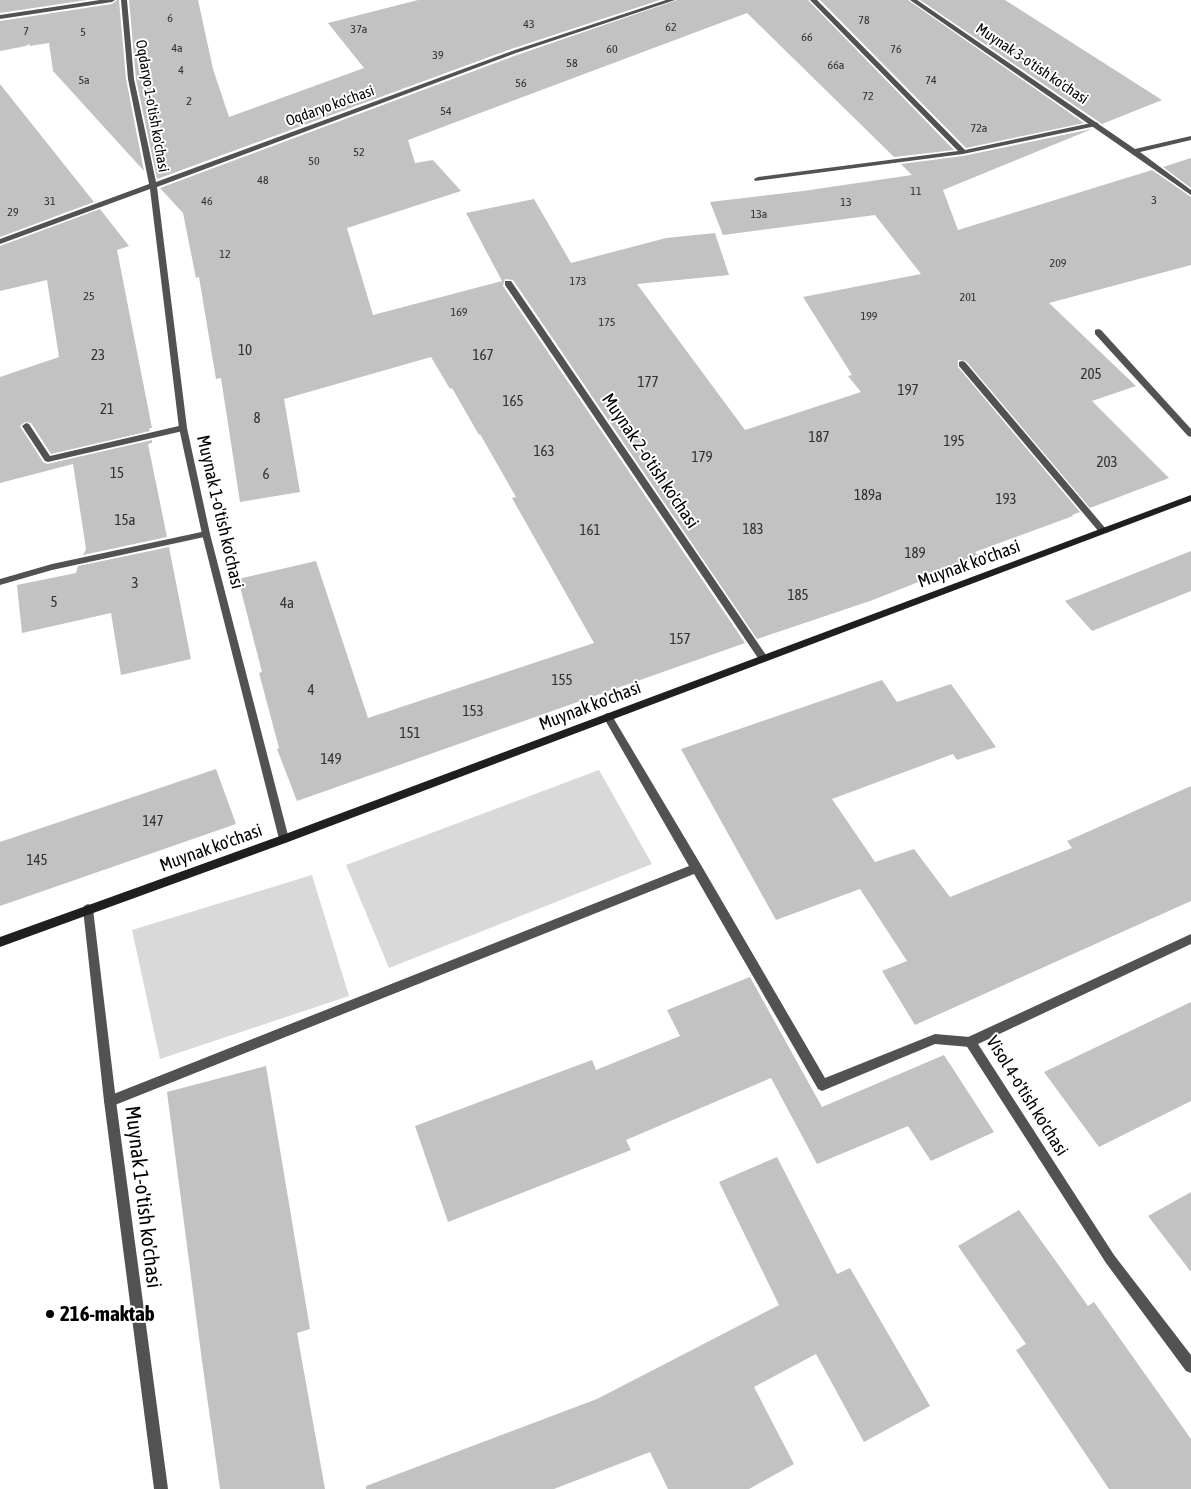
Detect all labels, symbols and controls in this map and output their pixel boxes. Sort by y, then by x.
house number: 6 [167,11,173,25]
house number: 78 [858,13,870,27]
house number: 43 [523,17,535,31]
house number: 62 [665,20,677,34]
street label: Muynak 3-o'tish ko'chasi [972,20,1092,108]
house number: 37a [351,22,367,36]
house number: 7 [23,24,29,38]
house number: 5 [80,25,86,39]
house number: 66 [801,30,813,44]
street label: Oqdaryo 1-o'tish ko'chasi [132,38,172,174]
house number: 4a [171,41,183,55]
house number: 60 [606,42,618,56]
house number: 76 [890,42,902,56]
house number: 39 [432,48,444,62]
house number: 58 [566,56,578,70]
house number: 66a [828,58,844,72]
house number: 4 [178,63,184,77]
house number: 5a [78,73,90,87]
house number: 74 [925,73,937,87]
house number: 56 [515,76,527,90]
street label: Oqdaryo ko'chasi [283,82,377,130]
house number: 72 [862,89,874,103]
house number: 2 [186,94,192,108]
house number: 54 [440,104,452,118]
house number: 72a [971,121,987,135]
house number: 52 [353,145,365,159]
house number: 50 [308,154,320,168]
house number: 48 [257,173,269,187]
house number: 11 [910,184,922,198]
house number: 3 [1151,193,1157,207]
house number: 31 [44,194,56,208]
house number: 46 [201,194,213,208]
house number: 13 [840,195,852,209]
house number: 29 [7,205,19,219]
house number: 13a [751,207,767,221]
house number: 12 [219,247,231,261]
house number: 209 [1050,256,1066,270]
house number: 173 [570,274,586,288]
house number: 25 [83,289,95,303]
house number: 201 [960,290,976,304]
house number: 169 [451,305,467,319]
house number: 199 [861,309,877,323]
house number: 175 [599,315,615,329]
house number: 10 [238,341,252,359]
house number: 23 [91,346,105,364]
house number: 167 [472,346,494,364]
house number: 205 [1080,365,1102,383]
house number: 177 [637,373,659,391]
house number: 197 [897,381,919,399]
street label: Muynak 2-o'tish ko'chasi [597,389,703,533]
house number: 165 [502,392,524,410]
house number: 21 [100,400,114,418]
house number: 8 [253,409,261,427]
house number: 187 [808,428,830,446]
house number: 195 [943,432,965,450]
street label: Muynak 1-o'tish ko'chasi [192,433,248,591]
house number: 163 [533,442,555,460]
house number: 179 [691,448,713,466]
house number: 203 [1096,453,1118,471]
house number: 15 [110,464,124,482]
house number: 6 [262,465,270,483]
house number: 189a [854,486,882,504]
house number: 193 [995,490,1017,508]
house number: 15a [114,511,136,529]
house number: 183 [742,520,764,538]
house number: 161 [579,521,601,539]
street label: Muynak ko'chasi [915,535,1023,593]
house number: 189 [904,544,926,562]
house number: 3 [131,574,139,592]
house number: 185 [787,586,809,604]
house number: 5 [50,593,58,611]
house number: 4a [280,594,294,612]
house number: 157 [669,630,691,648]
house number: 155 [551,671,573,689]
street label: Muynak ko'chasi [536,677,644,735]
house number: 4 [307,681,315,699]
house number: 153 [462,702,484,720]
house number: 151 [399,724,421,742]
house number: 149 [320,750,342,768]
house number: 147 [142,812,164,830]
street label: Muynak ko'chasi [157,819,265,877]
house number: 145 [26,851,48,869]
street label: Visol 4-o'tish ko'chasi [981,1032,1073,1160]
street label: Muynak 1-o'tish ko'chasi [119,1105,167,1289]
place label: 216-maktab [60,1301,155,1327]
marker: 216-maktab [44,1308,56,1320]

